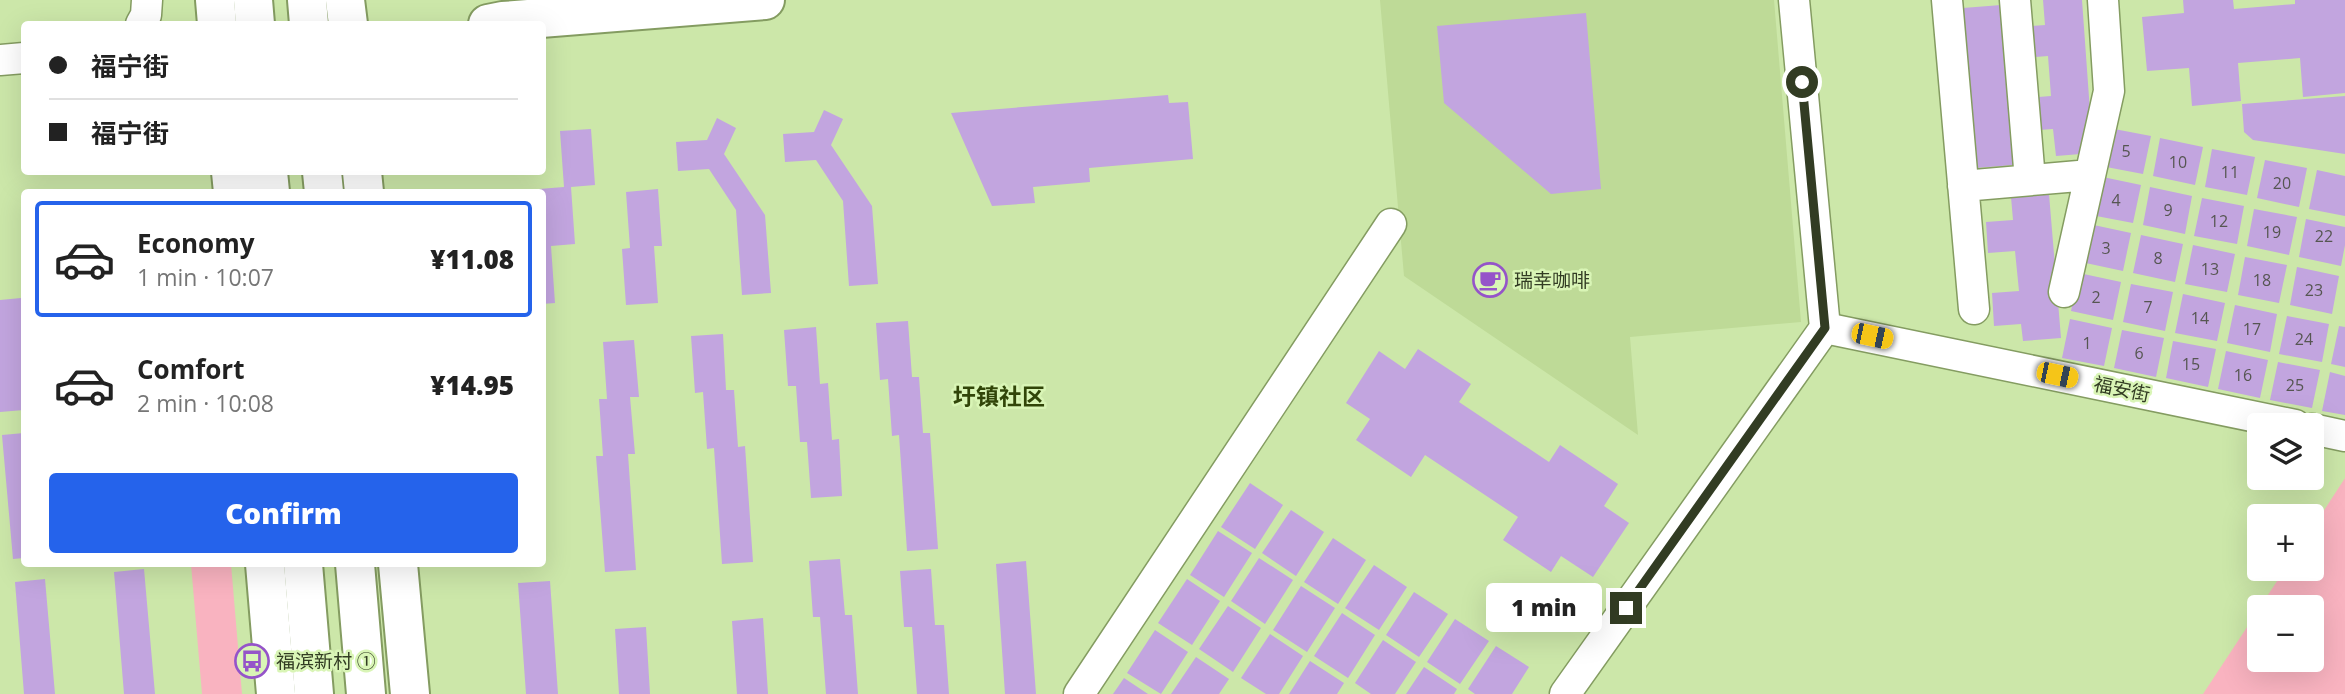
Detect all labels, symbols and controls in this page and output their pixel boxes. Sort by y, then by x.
text: 福宁街 [91,48,169,84]
route start [1786,66,1818,98]
text: 福宁街 [91,115,169,151]
house number: 5 [2121,140,2131,162]
house number: 10 [2169,151,2187,173]
house number: 11 [2221,161,2239,183]
house number: 20 [2273,172,2291,194]
house number: 4 [2111,189,2121,211]
house number: 9 [2163,199,2173,221]
house number: 12 [2210,210,2228,232]
house number: 19 [2263,221,2281,243]
text: Economy [137,225,255,261]
house number: 22 [2315,225,2333,247]
icon: car [53,228,116,291]
house number: 3 [2101,237,2111,259]
text: ¥11.08 [430,241,514,277]
house number: 8 [2153,247,2163,269]
house number: 13 [2201,258,2219,280]
text: 1 min · 10:07 [137,261,274,293]
cafe icon: 瑞幸咖啡 [1471,261,1509,299]
place label: 瑞幸咖啡 [1514,267,1590,293]
house number: 18 [2253,269,2271,291]
house number: 23 [2305,279,2323,301]
house number: 2 [2091,286,2101,308]
house number: 7 [2143,296,2153,318]
house number: 14 [2191,307,2209,329]
house number: 17 [2243,318,2261,340]
car [1850,321,1895,351]
house number: 24 [2295,328,2313,350]
house number: 1 [2082,332,2092,354]
house number: 6 [2134,342,2144,364]
text: Comfort [137,351,244,387]
house number: 15 [2182,353,2200,375]
icon: car [53,354,116,417]
car [2035,360,2080,390]
house number: 16 [2234,364,2252,386]
text: ¥14.95 [430,367,514,403]
street label: 福安街 [2091,370,2153,408]
house number: 25 [2286,374,2304,396]
district label: 圩镇社区 [953,380,1045,412]
text: 2 min · 10:08 [137,387,274,419]
map controls [2247,413,2324,672]
button: layers [2247,413,2324,490]
button: Confirm [49,473,518,553]
button: + [2247,504,2324,581]
callout: 1 min [1486,584,1602,632]
text: 1 min [1511,591,1577,623]
route end [1610,592,1642,624]
button: − [2247,595,2324,672]
bus stop icon: 福滨新村 ① [233,642,271,680]
place label: 福滨新村 ① [276,648,376,674]

